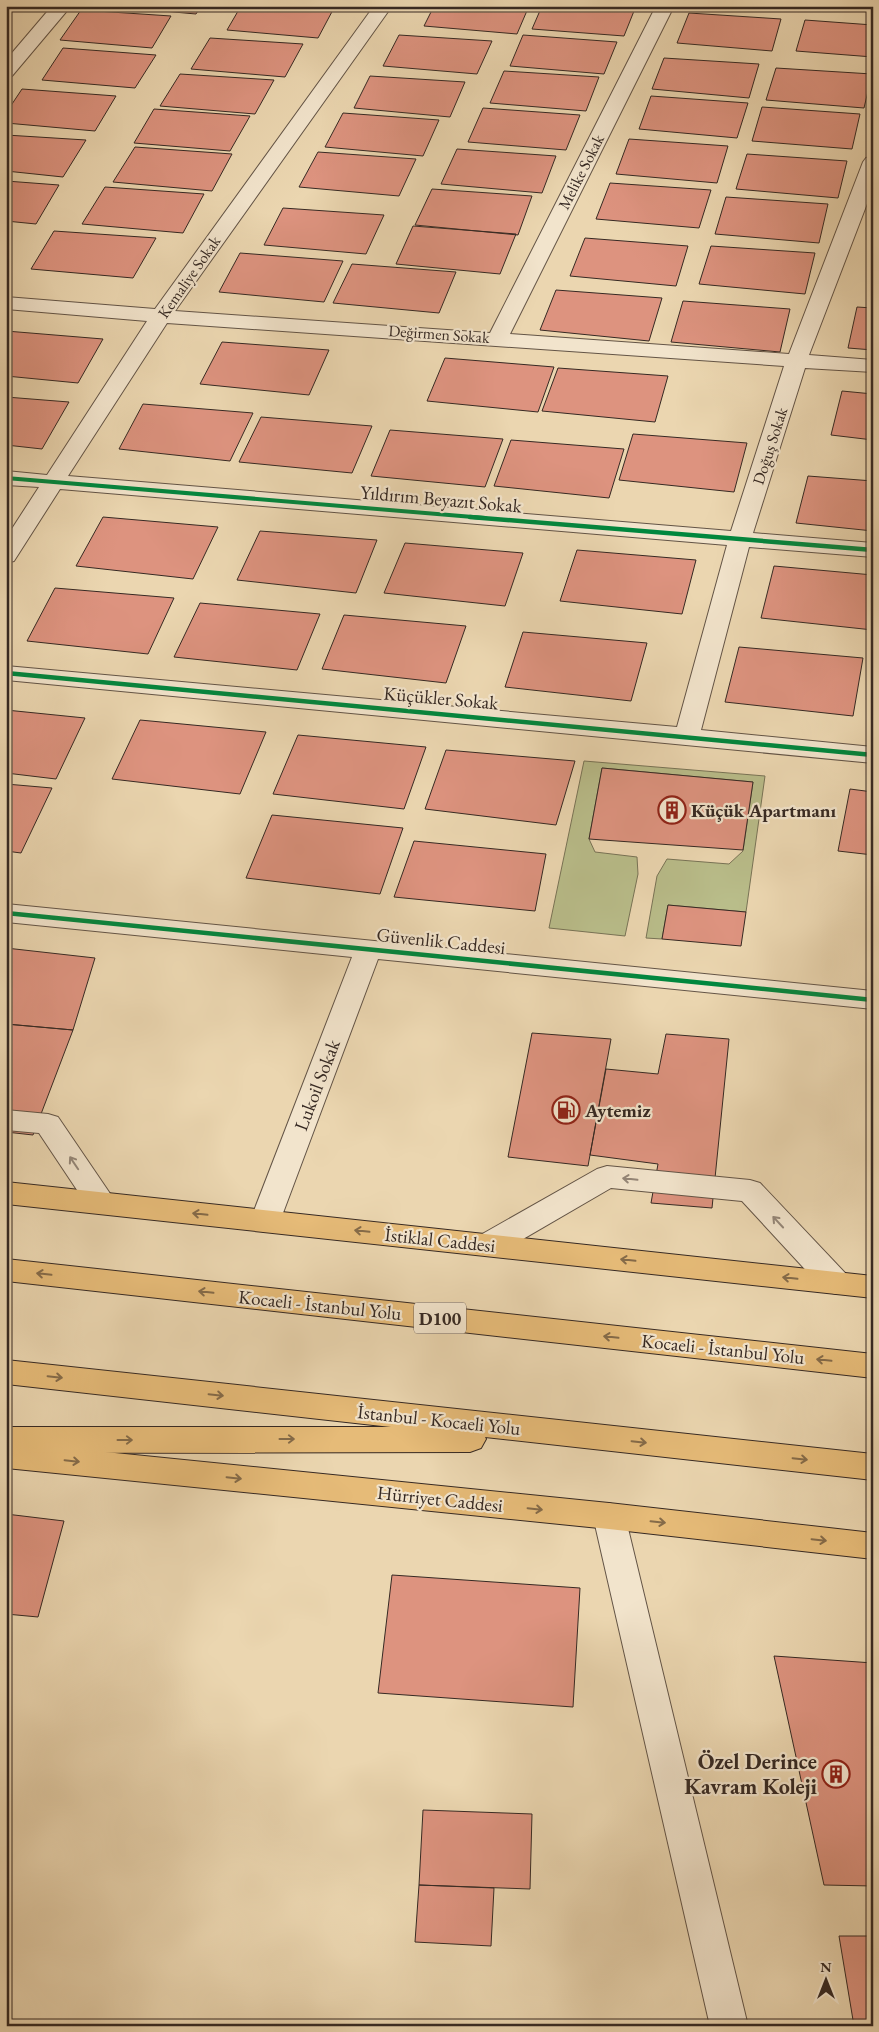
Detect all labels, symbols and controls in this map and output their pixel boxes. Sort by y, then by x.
street label: Melike Sokak [553,130,609,213]
street label: Kemaliye Sokak [153,231,225,322]
street label: Değirmen Sokak [388,320,491,348]
street label: Doğuş Sokak [748,404,793,487]
street label: Yıldırım Beyazıt Sokak [359,479,524,519]
street label: Küçükler Sokak [383,681,500,716]
building icon: Küçük Apartmanı [657,795,687,825]
place label: Küçük Apartmanı [691,798,836,823]
street label: Güvenlik Caddesi [375,922,507,960]
street label: Lukoil Sokak [288,1035,346,1134]
fuel station icon: Aytemiz [551,1095,581,1125]
place label: Aytemiz [584,1098,651,1123]
one-way arrow [69,1156,79,1170]
one-way arrow [622,1175,638,1184]
one-way arrow [193,1209,209,1219]
one-way arrow [772,1216,784,1229]
street label: İstiklal Caddesi [383,1222,497,1258]
one-way arrow [354,1226,370,1236]
one-way arrow [620,1255,636,1265]
one-way arrow [36,1269,52,1279]
one-way arrow [782,1273,798,1283]
street label: Kocaeli - İstanbul Yolu [237,1284,403,1326]
one-way arrow [198,1287,214,1297]
road number: D100 [414,1302,466,1334]
street label: Kocaeli - İstanbul Yolu [640,1328,806,1370]
one-way arrow [603,1332,619,1342]
one-way arrow [817,1355,833,1365]
one-way arrow [46,1372,62,1382]
one-way arrow [208,1390,224,1400]
street label: İstanbul - Kocaeli Yolu [356,1399,522,1441]
one-way arrow [279,1434,295,1444]
one-way arrow [116,1435,133,1445]
one-way arrow [630,1437,646,1447]
one-way arrow [792,1454,808,1464]
one-way arrow [64,1456,80,1466]
one-way arrow [226,1473,242,1483]
street label: Hürriyet Caddesi [376,1480,504,1518]
one-way arrow [526,1504,542,1514]
one-way arrow [649,1517,665,1527]
one-way arrow [811,1535,827,1545]
place label: Özel Derince Kavram Koleji [684,1747,818,1801]
building icon: Özel Derince Kavram Koleji [821,1759,851,1789]
north arrow [802,1954,852,2004]
text: N [820,1958,832,1976]

